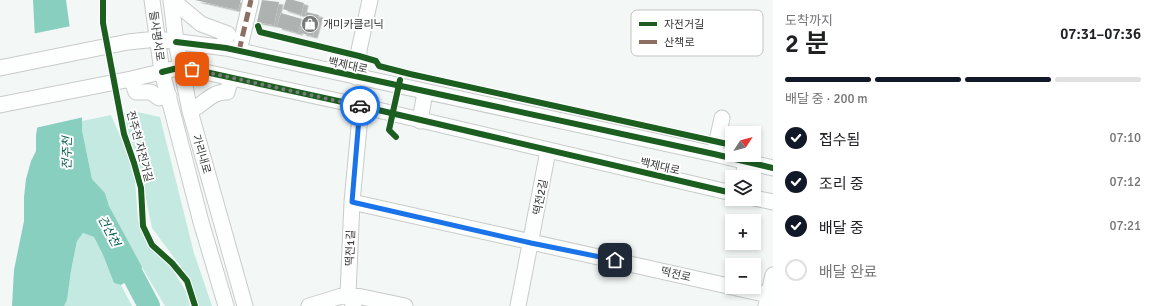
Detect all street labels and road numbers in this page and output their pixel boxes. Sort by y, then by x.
street label: 들사평서로 [147,10,166,62]
street label: 백제대로 [327,55,369,76]
street label: 전주천 자전거길 [124,109,155,183]
street label: 가리내로 [190,133,213,175]
street label: 백제대로 [639,156,681,177]
street label: 떡전2길 [531,178,550,216]
street label: 떡전1길 [343,230,358,266]
street label: 떡전로 [660,265,692,284]

